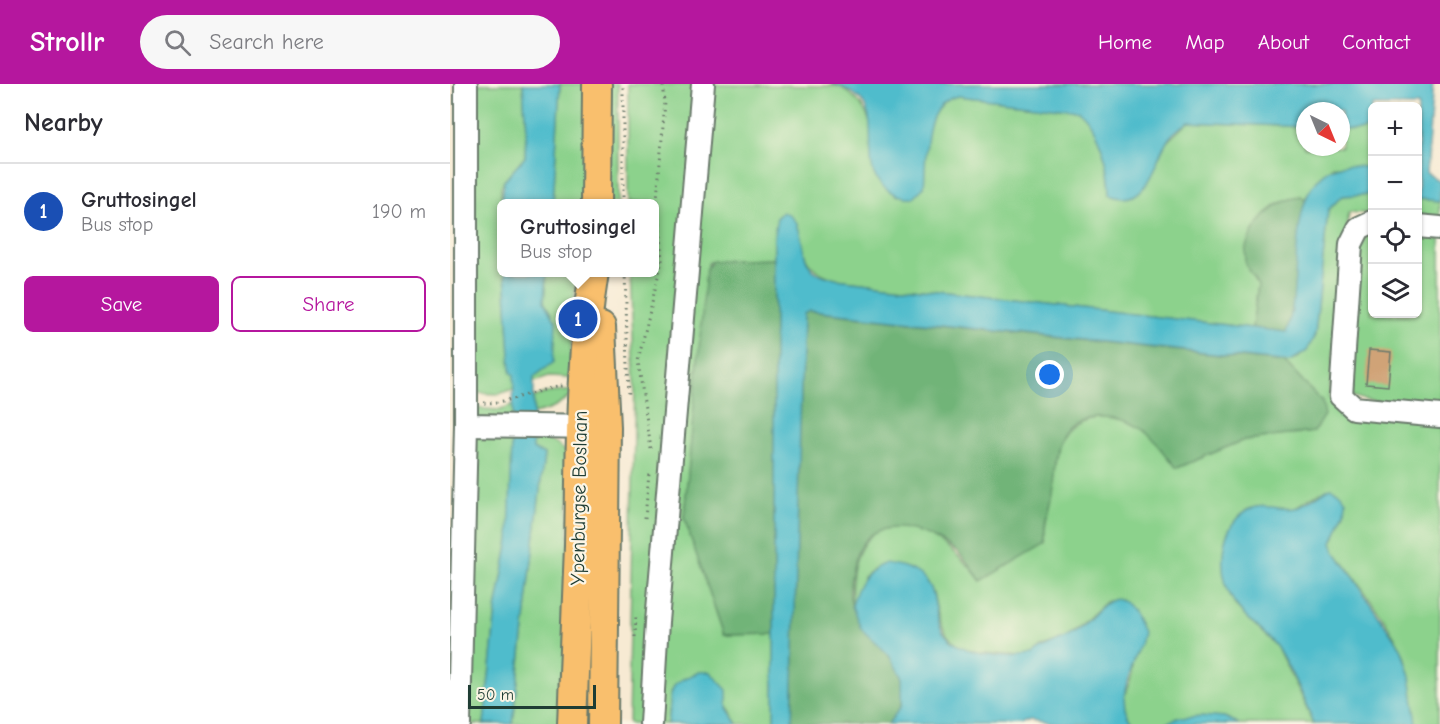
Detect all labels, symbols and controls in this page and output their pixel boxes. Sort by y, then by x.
search box [140,15,560,69]
text: Strollr [30,26,104,58]
icon: search [161,26,194,59]
text: Search here [209,29,324,55]
text: Home [1098,30,1152,54]
text: Map [1185,30,1225,54]
text: About [1258,30,1309,54]
text: Contact [1342,30,1410,54]
north arrow [1296,102,1350,156]
map controls [1368,102,1422,318]
button: + [1368,102,1422,156]
text: Nearby [24,108,103,138]
button: − [1368,156,1422,210]
text: Gruttosingel [81,187,197,213]
popup [497,199,659,277]
text: 1 [40,200,47,223]
text: 190 m [372,200,426,223]
button: locate [1368,210,1422,264]
text: Bus stop [81,213,153,236]
text: Gruttosingel [520,214,636,240]
text: Bus stop [520,240,592,263]
button: layers [1368,264,1422,318]
button: Save [24,276,219,332]
button: Share [231,276,426,332]
pin: 1 [558,296,598,342]
your location [1035,360,1064,389]
street label: Ypenburgse Boslaan [566,410,592,586]
scale bar [468,682,596,710]
text: 50 m [477,686,514,704]

